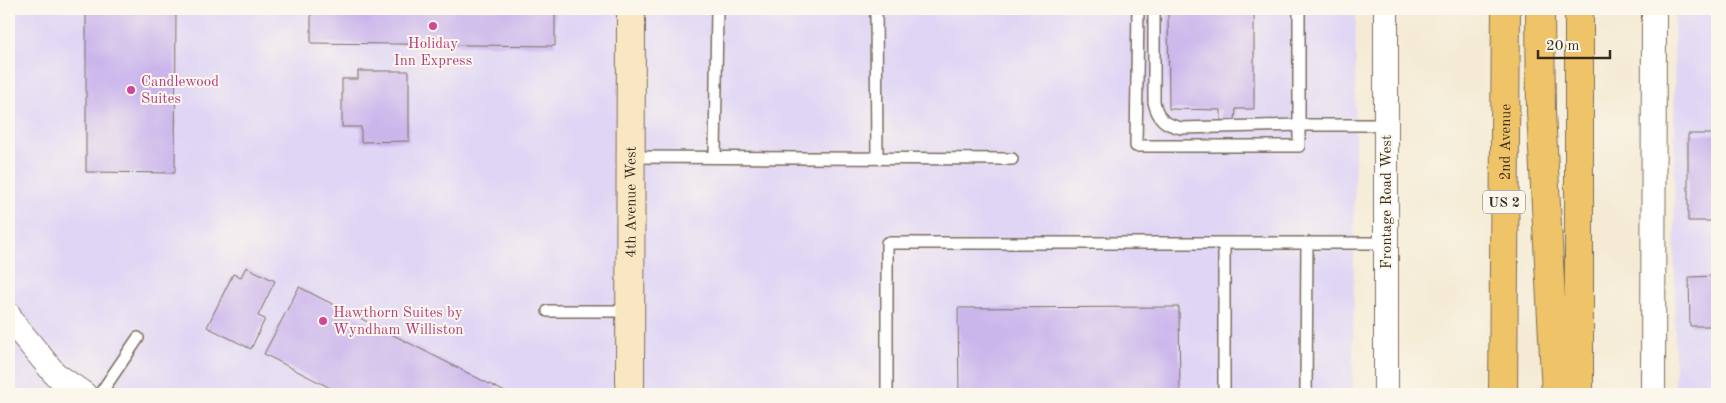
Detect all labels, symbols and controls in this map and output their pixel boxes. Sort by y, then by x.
marker: Holiday Inn Express [427,20,439,32]
scale bar [1538,28,1611,60]
place label: Holiday Inn Express [394,37,472,69]
text: 20 m [1546,39,1580,54]
place label: Candlewood Suites [141,75,219,107]
marker: Candlewood Suites [125,84,137,96]
street label: 2nd Avenue [1499,104,1514,180]
street label: Frontage Road West [1380,135,1395,269]
street label: 4th Avenue West [624,146,640,258]
road number: US 2 [1483,190,1525,213]
place label: Hawthorn Suites by Wyndham Williston [333,306,463,338]
marker: Hawthorn Suites by Wyndham Williston [317,315,329,327]

